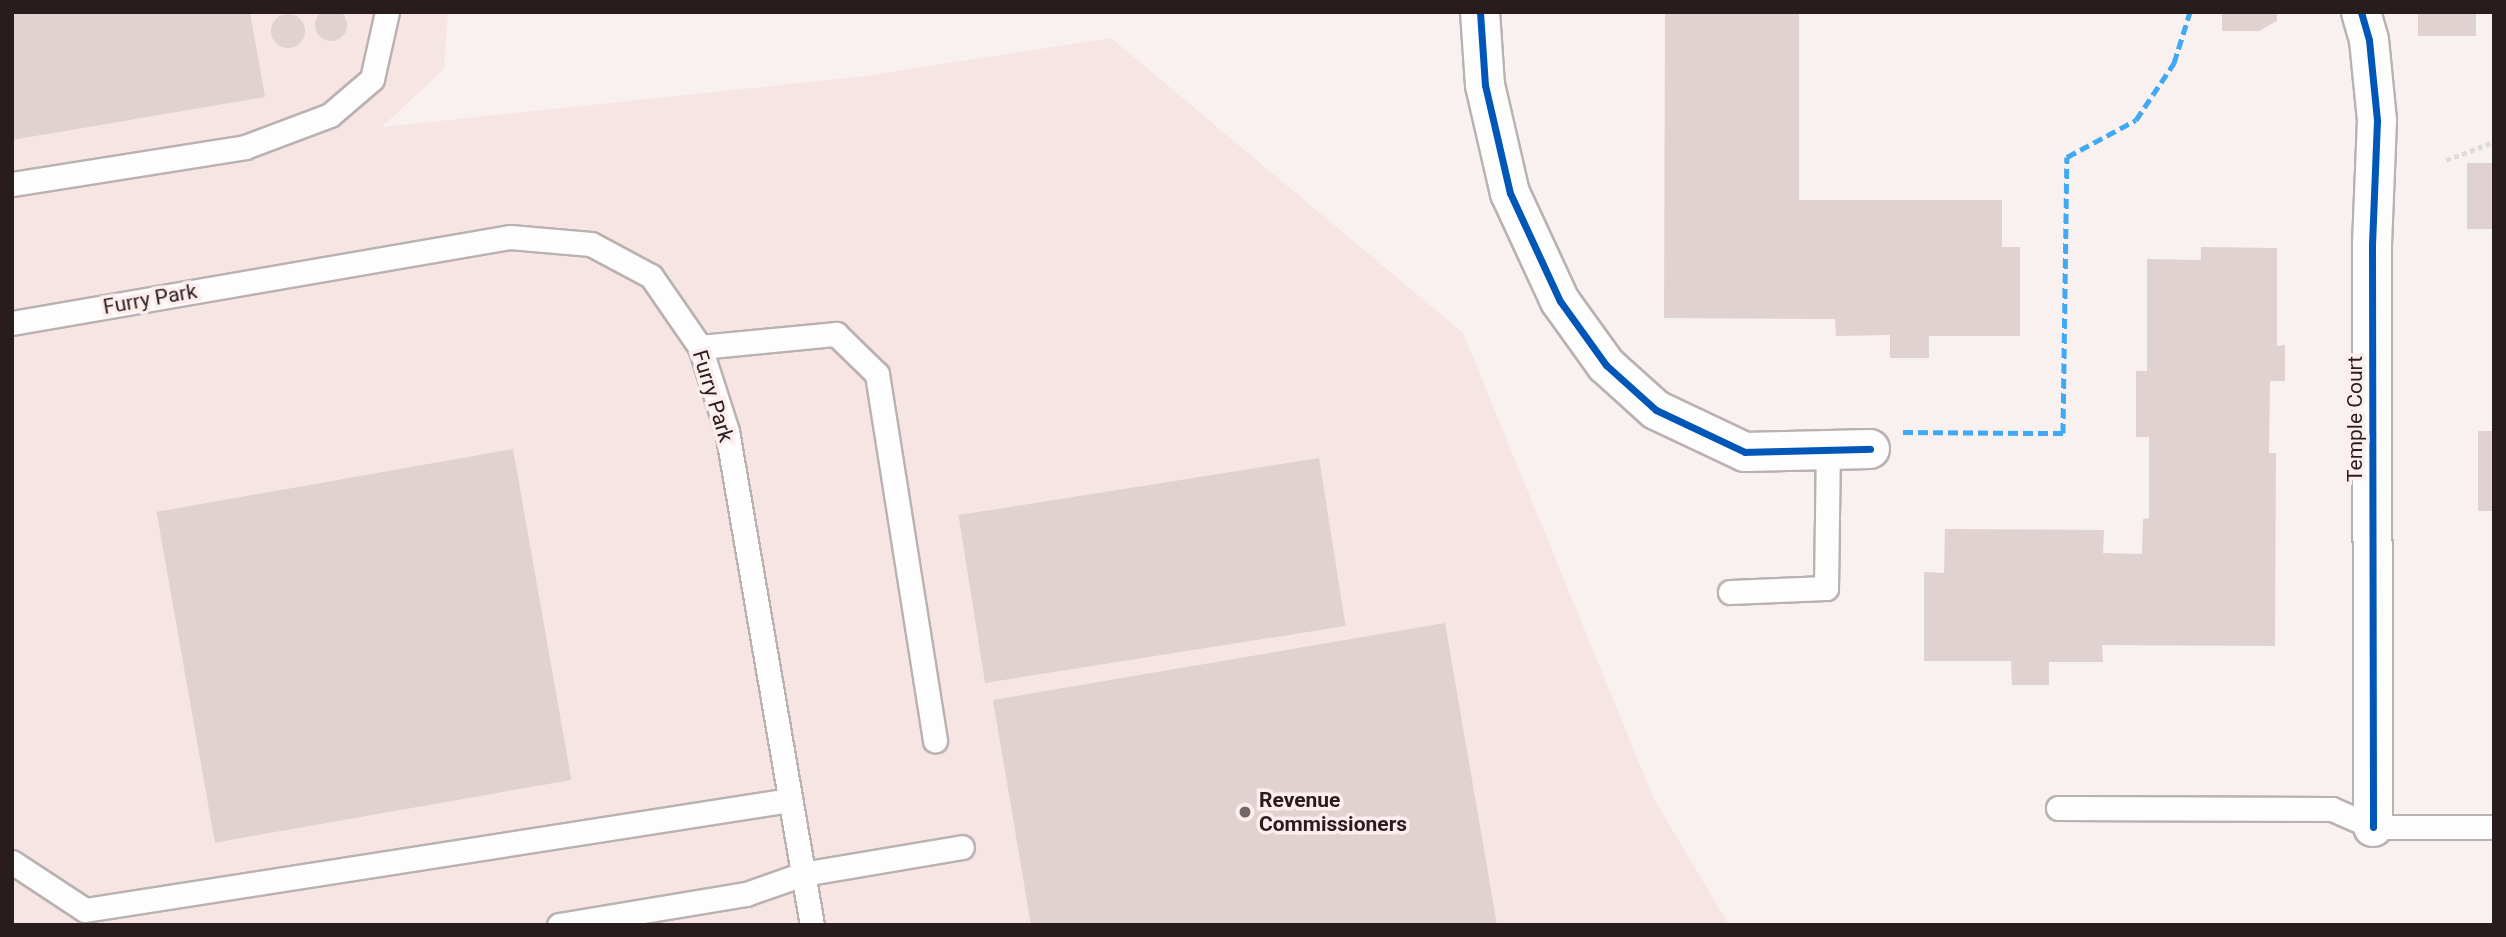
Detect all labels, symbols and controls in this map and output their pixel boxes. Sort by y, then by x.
street label: Furry Park [101,278,199,320]
street label: Furry Park [687,347,739,445]
street label: Temple Court [2342,356,2368,482]
place label: Revenue Commissioners [1259,787,1407,837]
marker: Revenue Commissioners [1237,804,1253,820]

